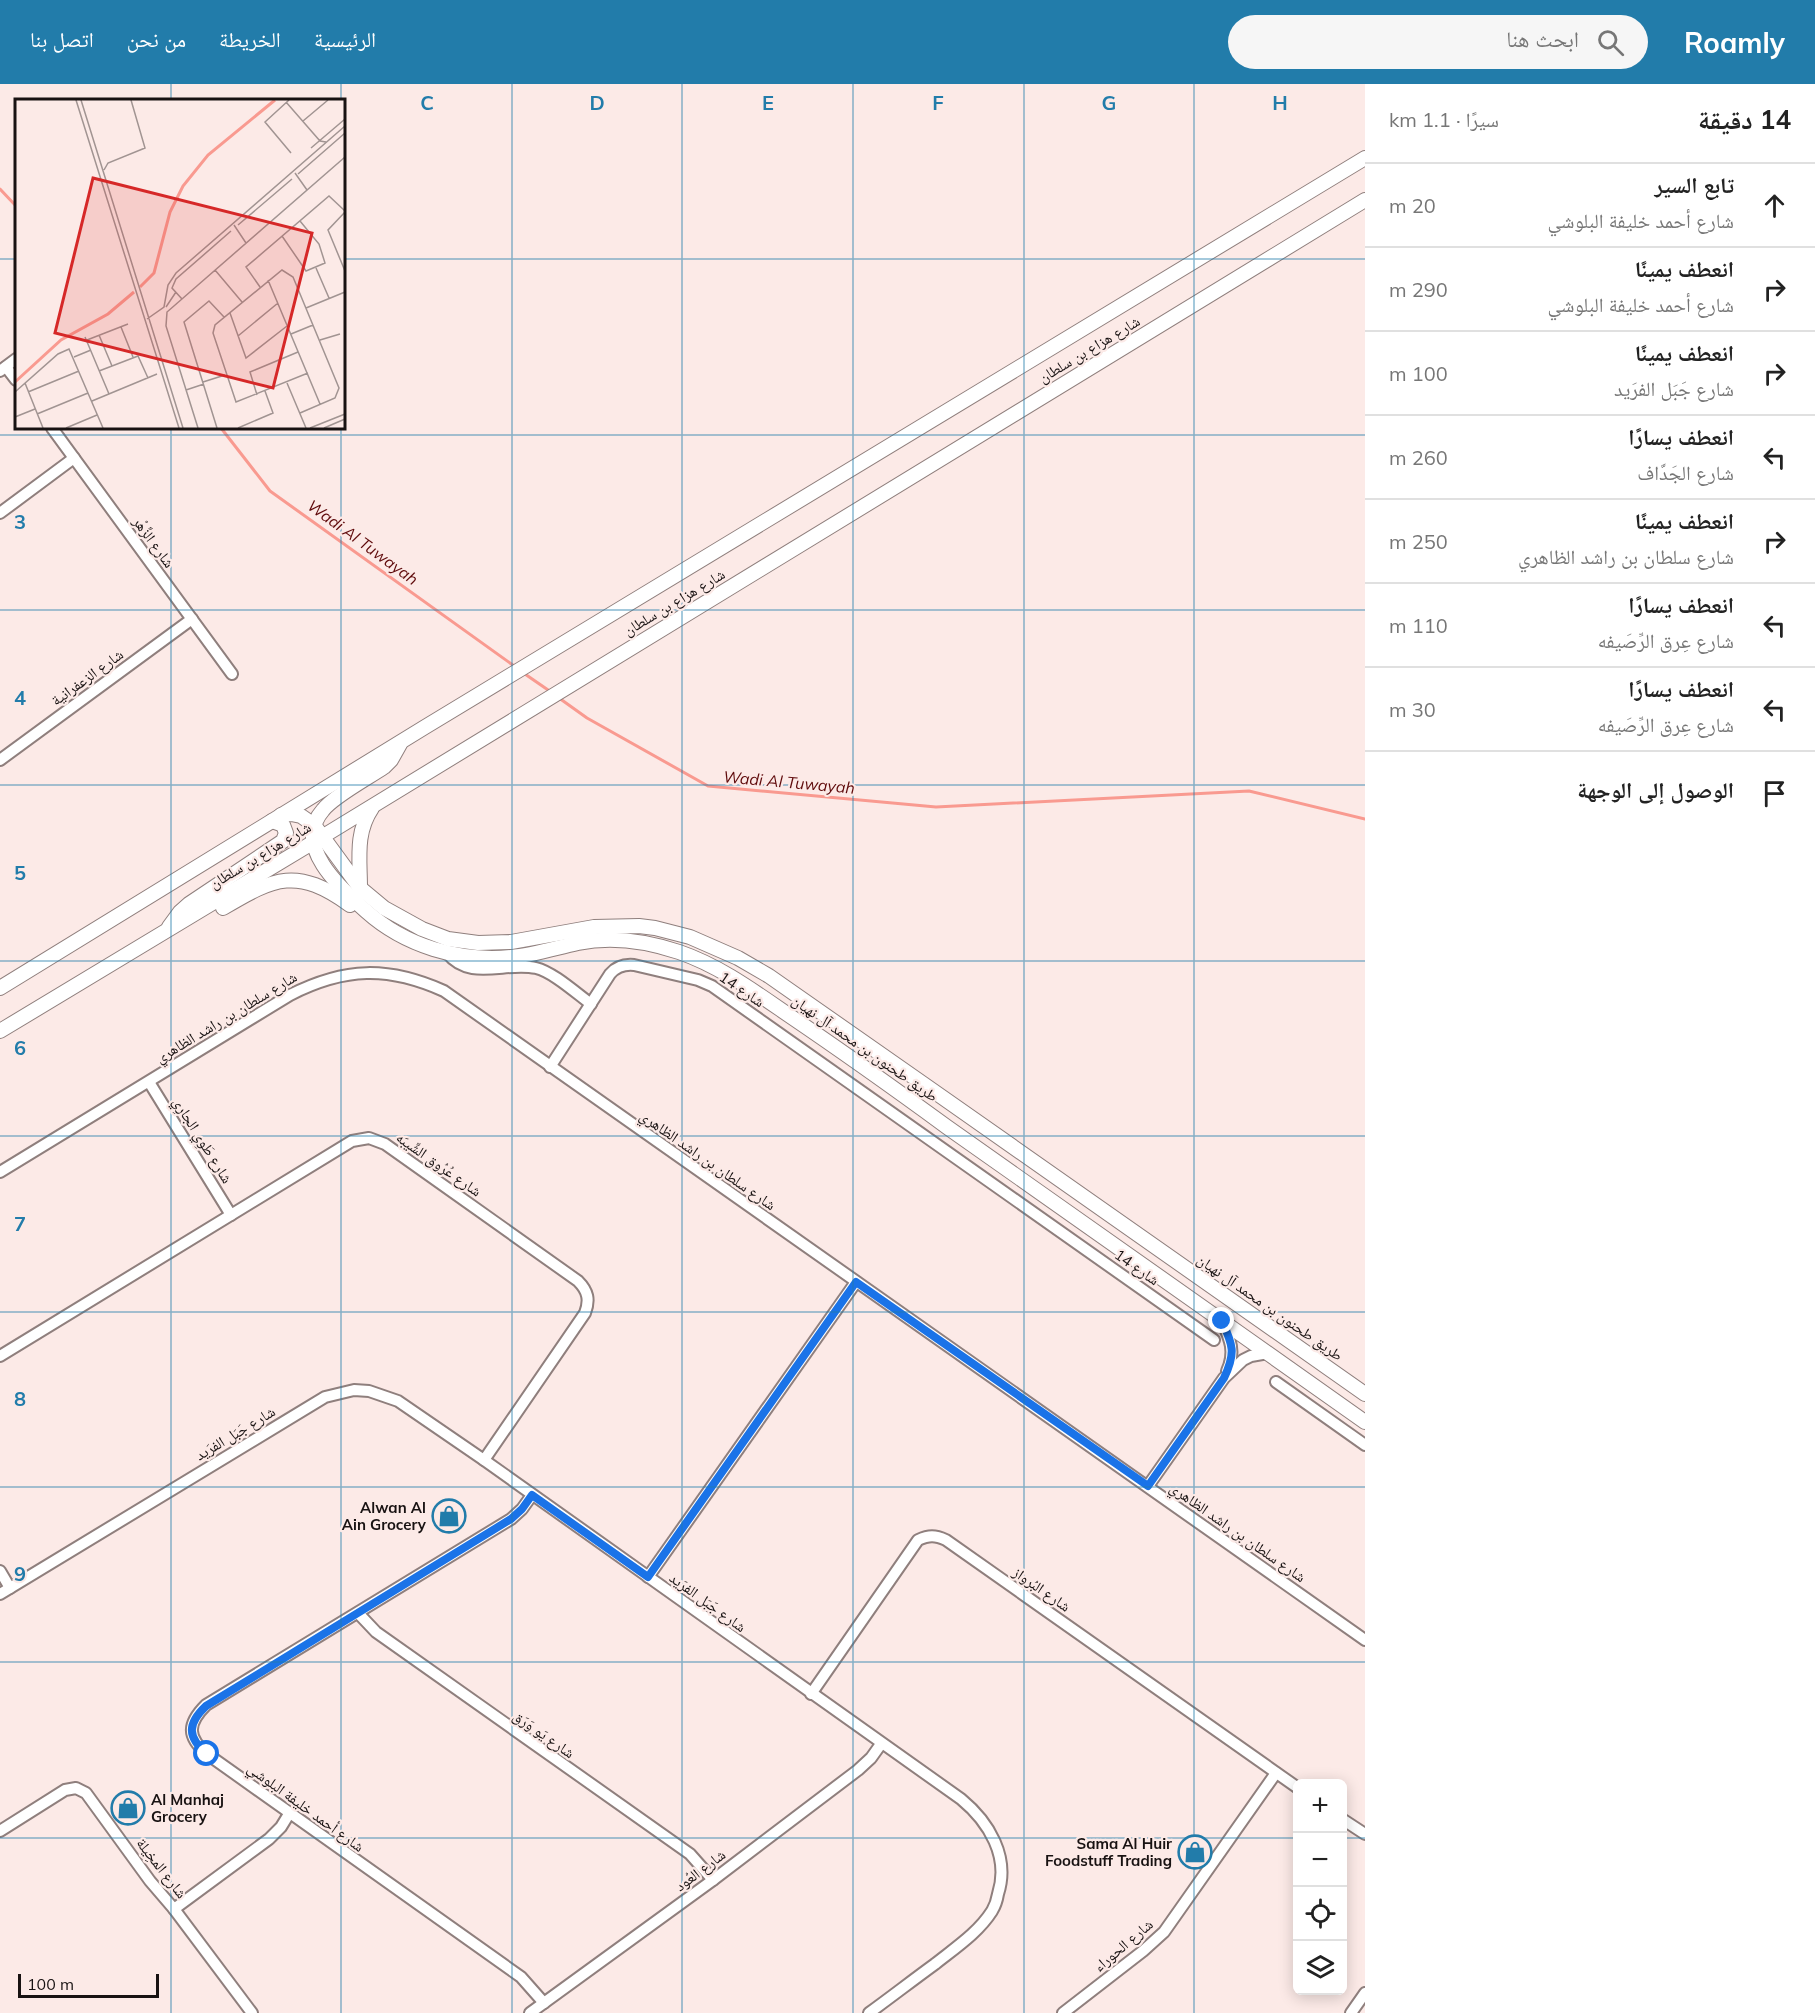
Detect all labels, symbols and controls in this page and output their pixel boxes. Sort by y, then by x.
search box [1228,15,1648,69]
text: ابحث هنا [1506,25,1579,53]
text: Roamly [1684,25,1785,60]
text: اتصل بنا [30,26,94,52]
text: من نحن [127,26,186,52]
text: الخريطة [219,26,281,52]
text: الرئيسية [314,26,376,52]
icon: search [1594,26,1627,59]
text: C [420,90,434,115]
text: D [589,90,605,115]
text: E [762,90,774,115]
text: F [932,90,944,115]
text: G [1102,90,1116,115]
text: H [1272,90,1288,115]
inset map [15,99,345,429]
text: 14 دقيقة [1698,103,1791,136]
text: سيرًا · 1.1 km [1389,107,1499,132]
text: تابع السير [1655,171,1734,199]
icon: ahead [1758,189,1791,222]
text: 20 m [1389,193,1436,218]
text: شارع أحمد خليفة البلوشي [1548,208,1734,233]
text: انعطف يمينًا [1635,255,1734,283]
icon: right [1758,273,1791,306]
text: 290 m [1389,277,1448,302]
text: شارع أحمد خليفة البلوشي [1548,292,1734,317]
street label: شارع هزاع بن سلطان [1035,311,1144,388]
text: انعطف يمينًا [1635,339,1734,367]
icon: right [1758,357,1791,390]
text: 100 m [1389,361,1448,386]
text: شارع جَبَل الفرَيد [1614,376,1734,401]
text: انعطف يسارًا [1628,423,1734,451]
icon: left [1758,441,1791,474]
text: 260 m [1389,445,1448,470]
text: شارع الجَدَّاف [1637,460,1734,485]
water label: Wadi Al Tuwayah [304,495,422,589]
text: انعطف يمينًا [1635,507,1734,535]
text: 3 [14,509,26,534]
street label: شارع الزَّهْر [128,512,179,572]
icon: right [1758,525,1791,558]
text: 250 m [1389,529,1448,554]
text: شارع سلطان بن راشد الظاهري [1518,544,1734,569]
street label: شارع هزاع بن سلطان [620,564,729,641]
text: انعطف يسارًا [1628,591,1734,619]
icon: left [1758,609,1791,642]
text: 110 m [1389,613,1448,638]
text: شارع عِرق الرِّصَيفه [1598,628,1734,653]
street label: شارع الزعفرانية [47,644,127,710]
text: انعطف يسارًا [1628,675,1734,703]
text: 4 [14,685,26,710]
icon: left [1758,693,1791,726]
text: 30 m [1389,697,1436,722]
text: شارع عِرق الرِّصَيفه [1598,712,1734,737]
water label: Wadi Al Tuwayah [722,766,856,798]
text: الوصول إلى الوجهة [1577,776,1734,804]
icon: arrive [1758,777,1791,810]
street label: شارع هزاع بن سلطان [206,817,315,894]
text: 5 [14,860,26,885]
street label: شارع سلطان بن راشد الظاهري [152,967,302,1069]
street label: شارع 14 [715,967,768,1012]
street label: طريق طحنون بن محمد آل نهيان [788,990,942,1106]
text: 6 [14,1035,26,1060]
street label: شارع طَوِي الجارِي [167,1093,237,1188]
street label: شارع سلطان بن راشد الظاهري [635,1106,780,1217]
street label: شارع عُرُوق الشِّيبَه [392,1128,485,1201]
text: 7 [14,1211,26,1236]
street label: شارع 14 [1110,1245,1163,1290]
street label: طريق طحنون بن محمد آل نهيان [1193,1249,1347,1365]
route end [1208,1307,1234,1333]
text: 8 [14,1386,26,1411]
street label: شارع جَبَل الفرَيد [192,1402,279,1465]
street label: شارع سلطان بن راشد الظاهري [1165,1478,1310,1589]
place label: Alwan Al Ain Grocery [342,1498,427,1534]
shop icon: Alwan Al Ain Grocery [431,1498,467,1534]
text: 9 [14,1561,26,1586]
street label: شارع البُرواز [1008,1562,1075,1617]
street label: شارع جَبَل الفرَيد [665,1568,750,1637]
street label: شارع يَو وَرَق [509,1706,579,1763]
route start [193,1740,219,1766]
street label: شارع أحمد خليفة البلوشي [242,1758,368,1858]
map controls [1293,1779,1347,1995]
button: + [1293,1779,1347,1833]
shop icon: Al Manhaj Grocery [110,1790,146,1826]
place label: Al Manhaj Grocery [151,1790,224,1826]
button: − [1293,1833,1347,1887]
street label: شارع المخِيلة [132,1834,191,1903]
place label: Sama Al Huir Foodstuff Trading [1045,1834,1172,1870]
shop icon: Sama Al Huir Foodstuff Trading [1177,1834,1213,1870]
street label: شارع العُود [671,1845,730,1896]
button: locate [1293,1887,1347,1941]
street label: شارع الحوراء [1089,1914,1157,1976]
button: layers [1293,1941,1347,1995]
scale bar [18,1971,159,1998]
text: 100 m [27,1974,74,1994]

